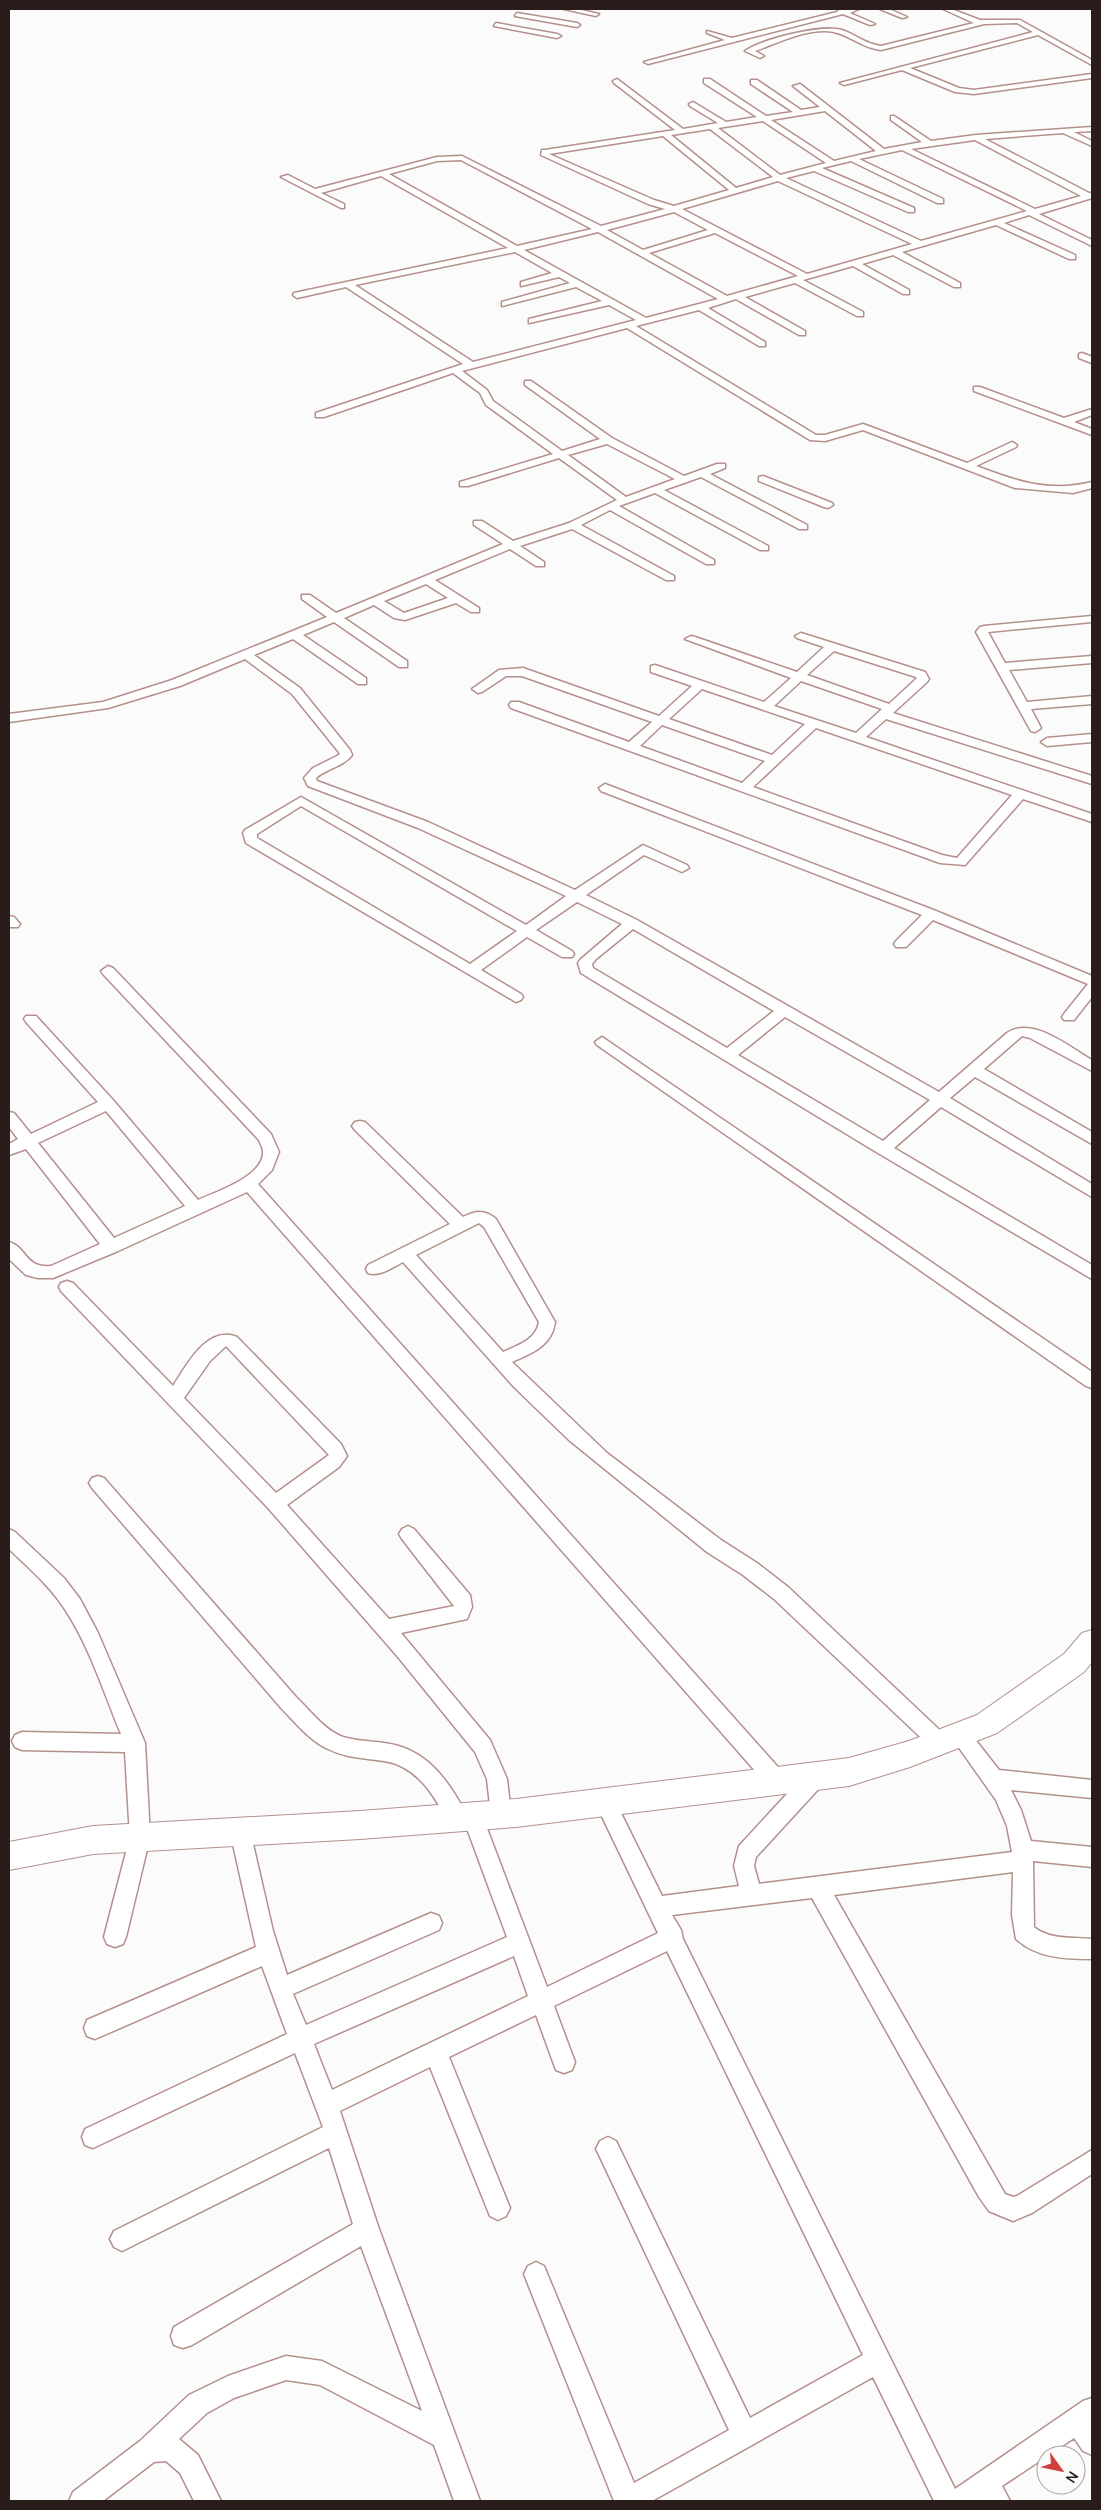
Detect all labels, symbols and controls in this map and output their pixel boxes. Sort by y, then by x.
north arrow [1036,2445,1086,2495]
text: N [1062,2468,1083,2487]

